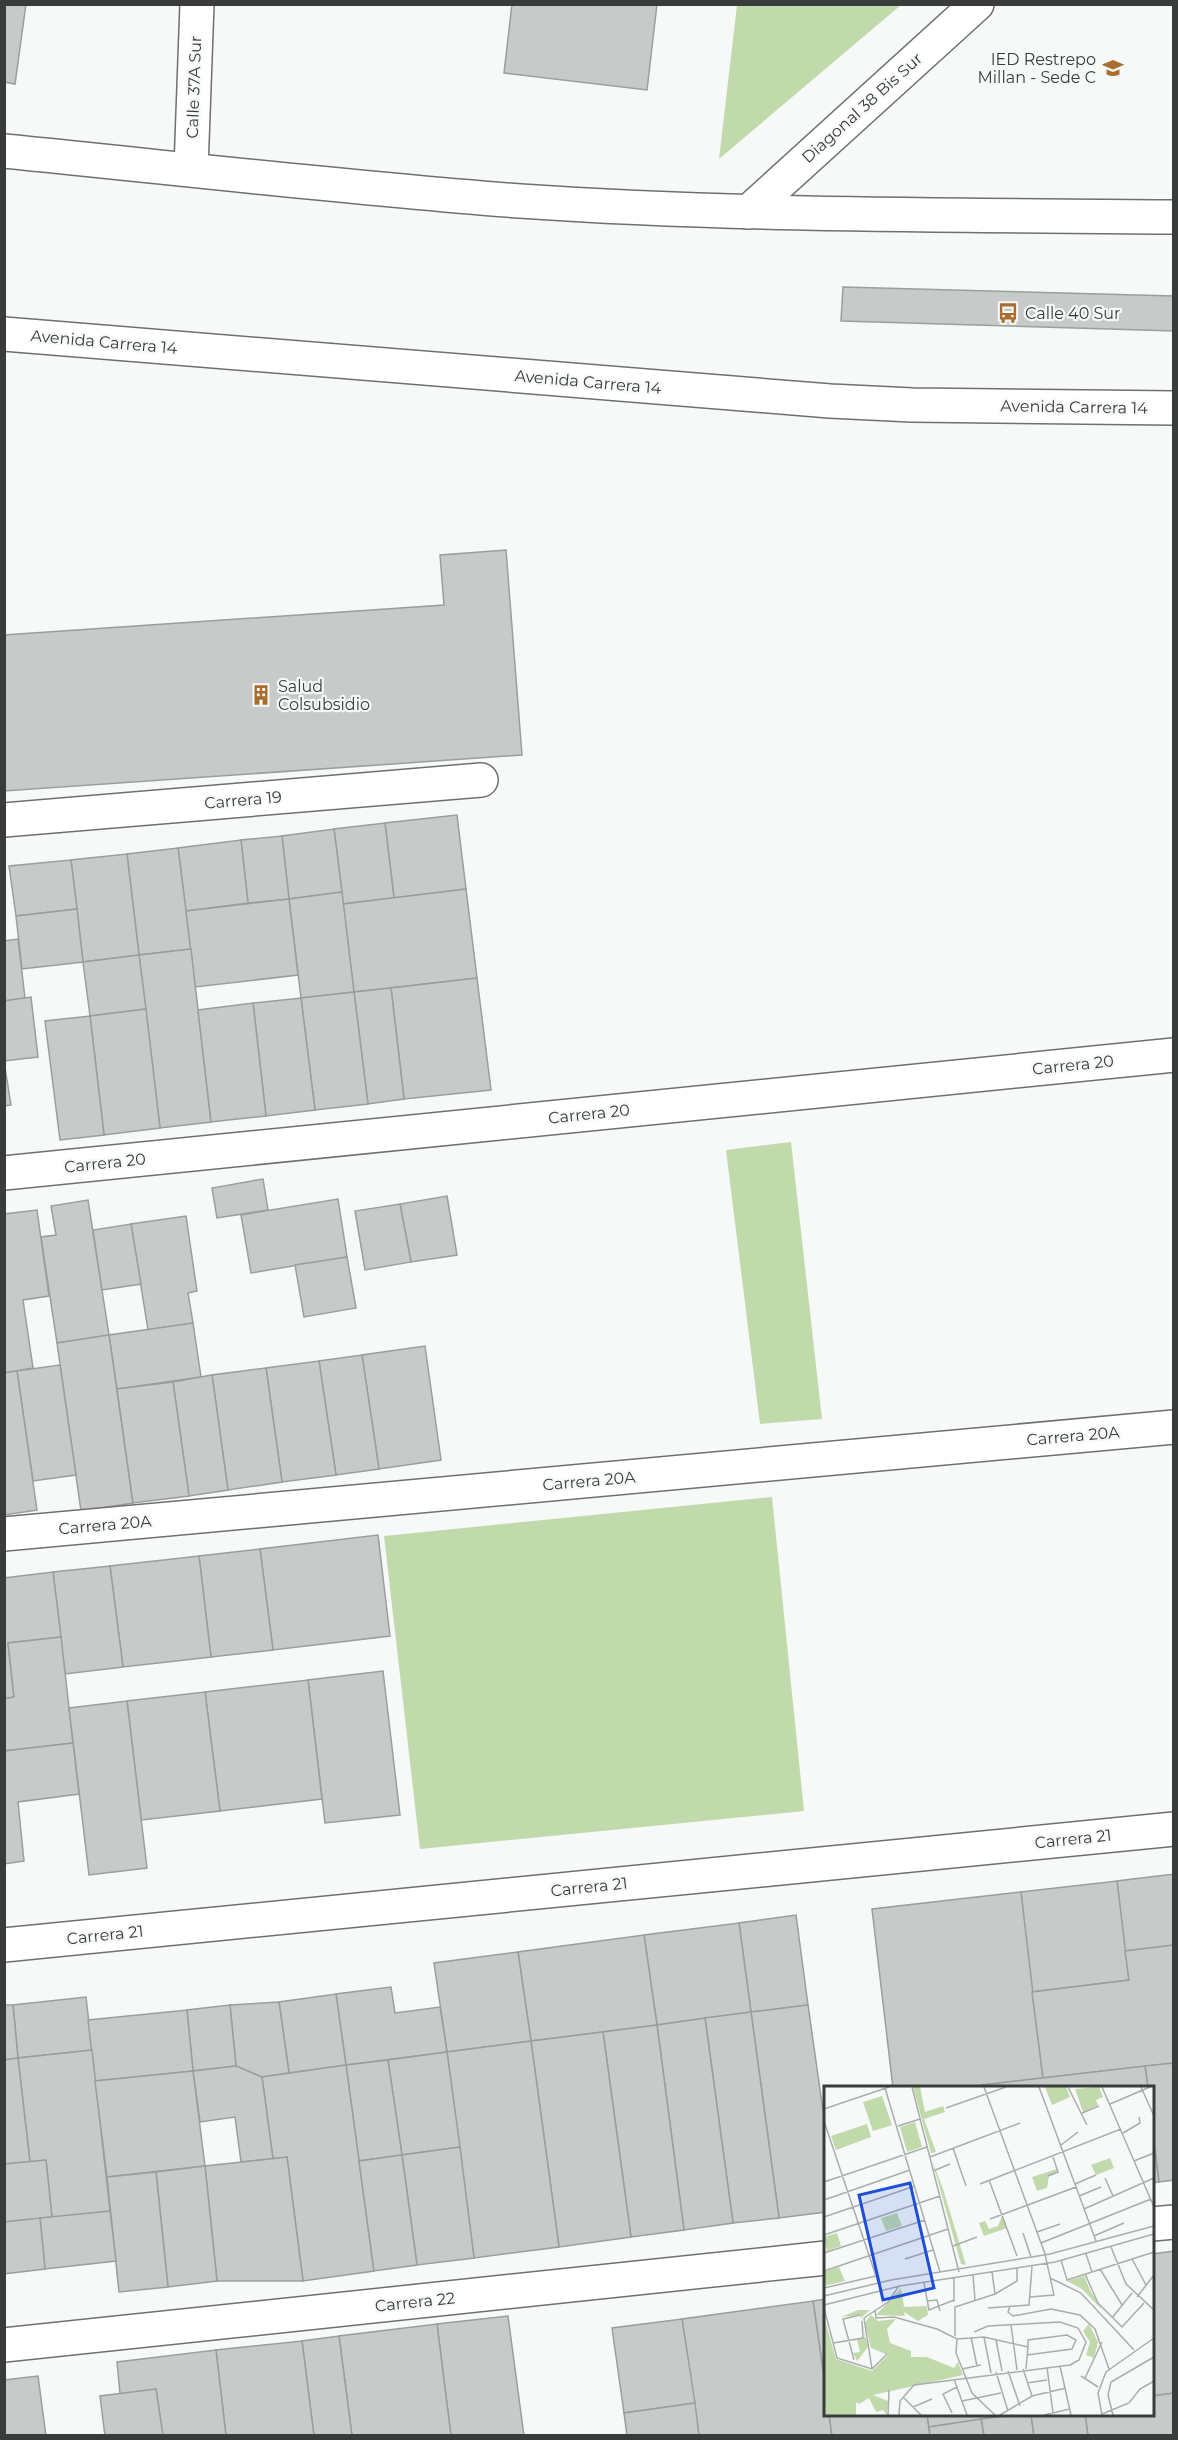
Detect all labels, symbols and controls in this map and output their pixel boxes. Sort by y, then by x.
street label: Calle 37A Sur [183,35,205,139]
street label: Diagonal 38 Bis Sur [798,49,926,167]
place label: IED Restrepo Millan - Sede C [978,50,1096,87]
school or university icon: IED Restrepo Millan - Sede C [1101,56,1125,80]
bus stop icon: Calle 40 Sur [996,301,1020,325]
place label: Calle 40 Sur [1025,304,1121,323]
street label: Avenida Carrera 14 [30,326,179,358]
street label: Avenida Carrera 14 [514,366,663,398]
street label: Avenida Carrera 14 [1000,396,1148,418]
place label: Salud Colsubsidio [278,677,370,714]
building icon: Salud Colsubsidio [249,683,273,707]
street label: Carrera 19 [203,787,283,813]
street label: Carrera 20 [1031,1051,1115,1079]
street label: Carrera 20 [547,1100,631,1128]
street label: Carrera 20 [63,1149,147,1177]
street label: Carrera 20A [1026,1422,1121,1450]
street label: Carrera 20A [542,1467,637,1495]
street label: Carrera 20A [58,1511,153,1539]
street label: Carrera 21 [1034,1826,1112,1852]
street label: Carrera 21 [550,1874,628,1900]
street label: Carrera 21 [66,1922,144,1948]
inset map [824,2086,1154,2416]
street label: Carrera 22 [374,2288,456,2316]

